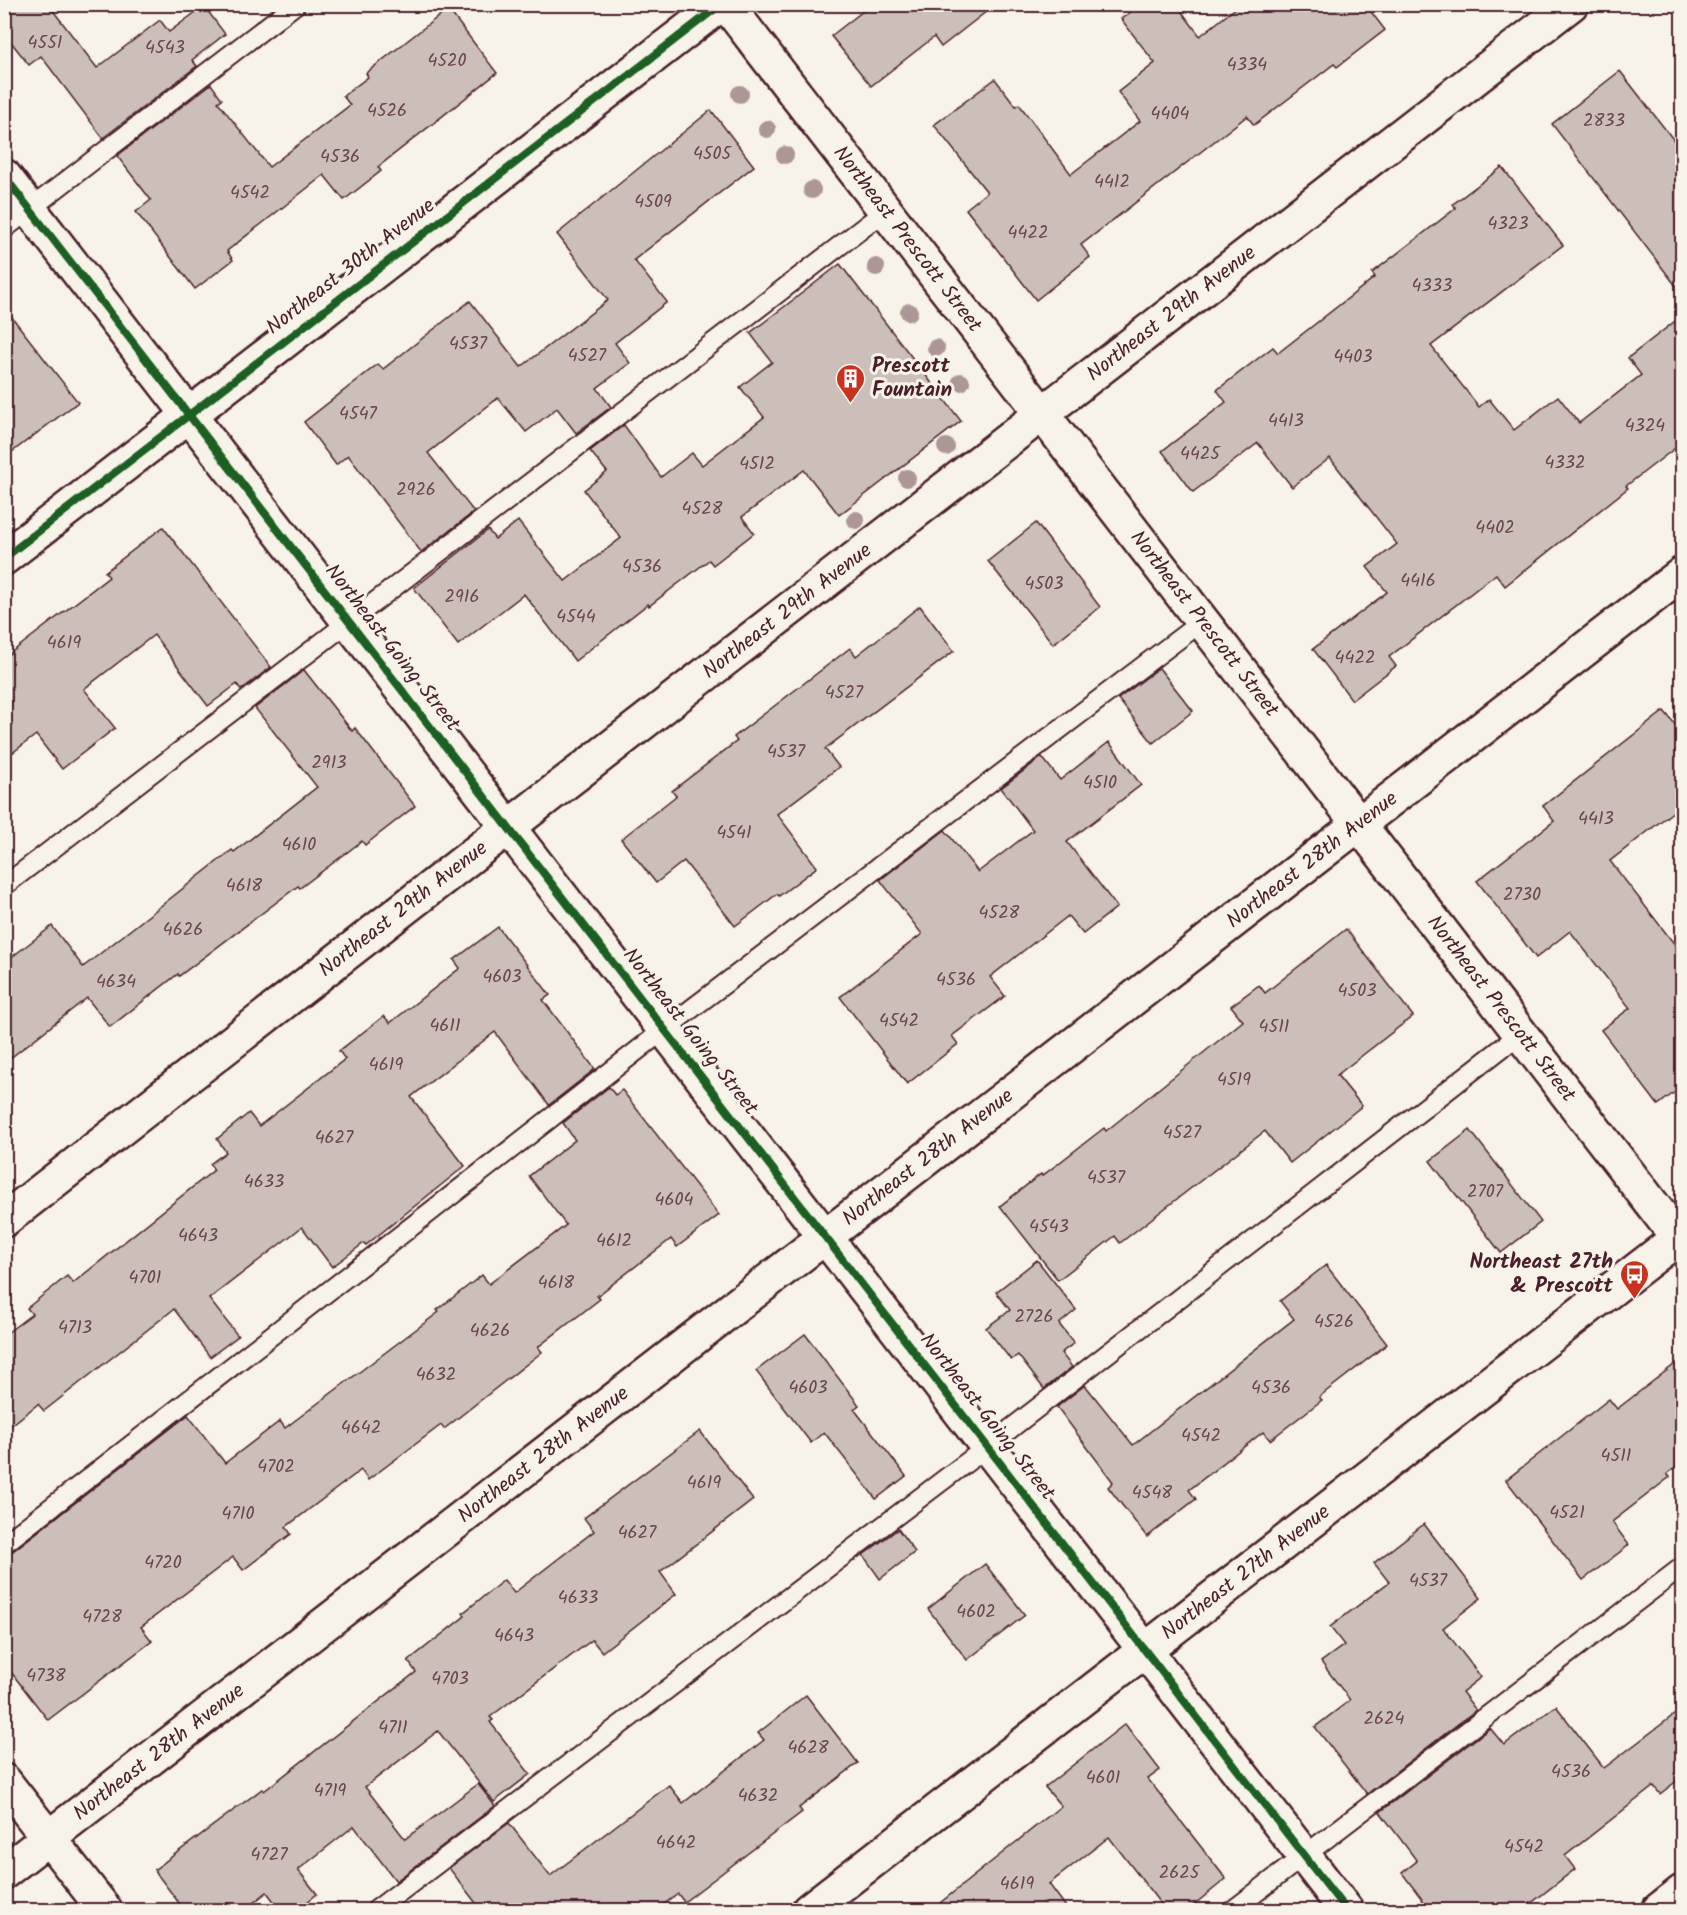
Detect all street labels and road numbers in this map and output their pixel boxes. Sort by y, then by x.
street label: Northeast Prescott Street [825,139,991,340]
street label: Northeast 30th Avenue [259,190,443,344]
street label: Northeast 29th Avenue [1079,237,1264,390]
street label: Northeast Prescott Street [1121,523,1288,725]
street label: Northeast 29th Avenue [695,534,880,687]
street label: Northeast Going Street [316,557,469,740]
street label: Northeast 28th Avenue [1219,783,1406,937]
street label: Northeast 29th Avenue [311,832,495,986]
street label: Northeast Prescott Street [1418,908,1585,1110]
street label: Northeast Going Street [614,941,767,1124]
street label: Northeast 28th Avenue [835,1080,1021,1234]
street label: Northeast Going Street [911,1326,1064,1509]
street label: Northeast 28th Avenue [451,1377,637,1532]
street label: Northeast 27th Avenue [1154,1496,1338,1649]
street label: Northeast 28th Avenue [66,1675,252,1829]

